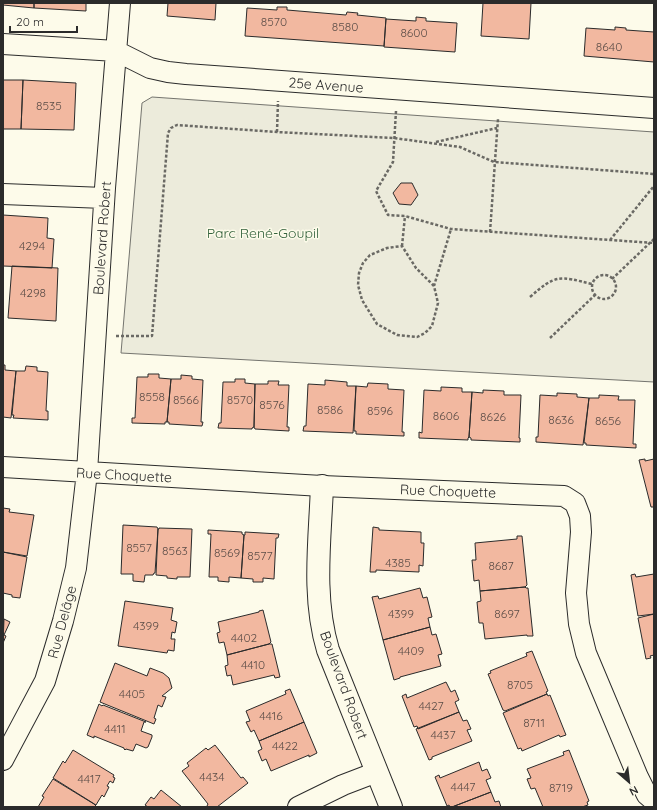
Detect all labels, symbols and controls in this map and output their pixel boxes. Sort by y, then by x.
scale bar [10,8,77,34]
text: 20 m [16,14,44,29]
house number: 8570 [261,14,287,29]
house number: 8580 [332,19,358,34]
house number: 8600 [400,25,428,40]
house number: 8640 [596,39,622,54]
street label: 25e Avenue [288,73,364,97]
house number: 8535 [36,98,62,113]
street label: Boulevard Robert [89,180,115,295]
park label: Parc René-Goupil [207,224,319,242]
house number: 4294 [19,238,45,253]
house number: 4298 [20,285,46,300]
house number: 8558 [139,389,165,404]
house number: 8566 [173,392,200,407]
house number: 8570 [227,392,253,407]
house number: 8576 [259,397,285,412]
house number: 8586 [317,402,344,417]
house number: 8596 [367,403,394,418]
house number: 8606 [433,408,460,423]
house number: 8626 [480,409,507,424]
house number: 8636 [548,412,574,427]
house number: 8656 [595,413,622,428]
street label: Rue Choquette [76,463,173,487]
street label: Rue Choquette [400,480,496,502]
house number: 8557 [126,540,152,555]
house number: 8563 [162,543,188,558]
house number: 8569 [214,545,240,560]
house number: 8577 [247,548,273,563]
house number: 4385 [385,555,411,570]
house number: 8687 [488,558,514,573]
street label: Rue Delâge [44,583,80,661]
house number: 4399 [388,606,414,621]
house number: 8697 [494,606,520,621]
house number: 4399 [133,618,159,633]
street label: Boulevard Robert [316,628,372,742]
house number: 4402 [231,630,258,645]
house number: 4409 [398,643,425,658]
house number: 4410 [241,657,265,672]
house number: 8705 [507,677,533,692]
house number: 4405 [119,686,145,701]
house number: 4427 [418,698,444,713]
house number: 4416 [259,708,283,723]
house number: 8711 [523,715,545,730]
house number: 4411 [104,721,126,736]
house number: 4437 [430,727,456,742]
house number: 4422 [272,738,298,753]
north arrow [609,762,649,802]
house number: 4434 [199,769,225,784]
house number: 4417 [77,771,101,786]
house number: 4447 [451,779,475,794]
house number: 8719 [549,780,573,795]
text: N [627,783,641,799]

